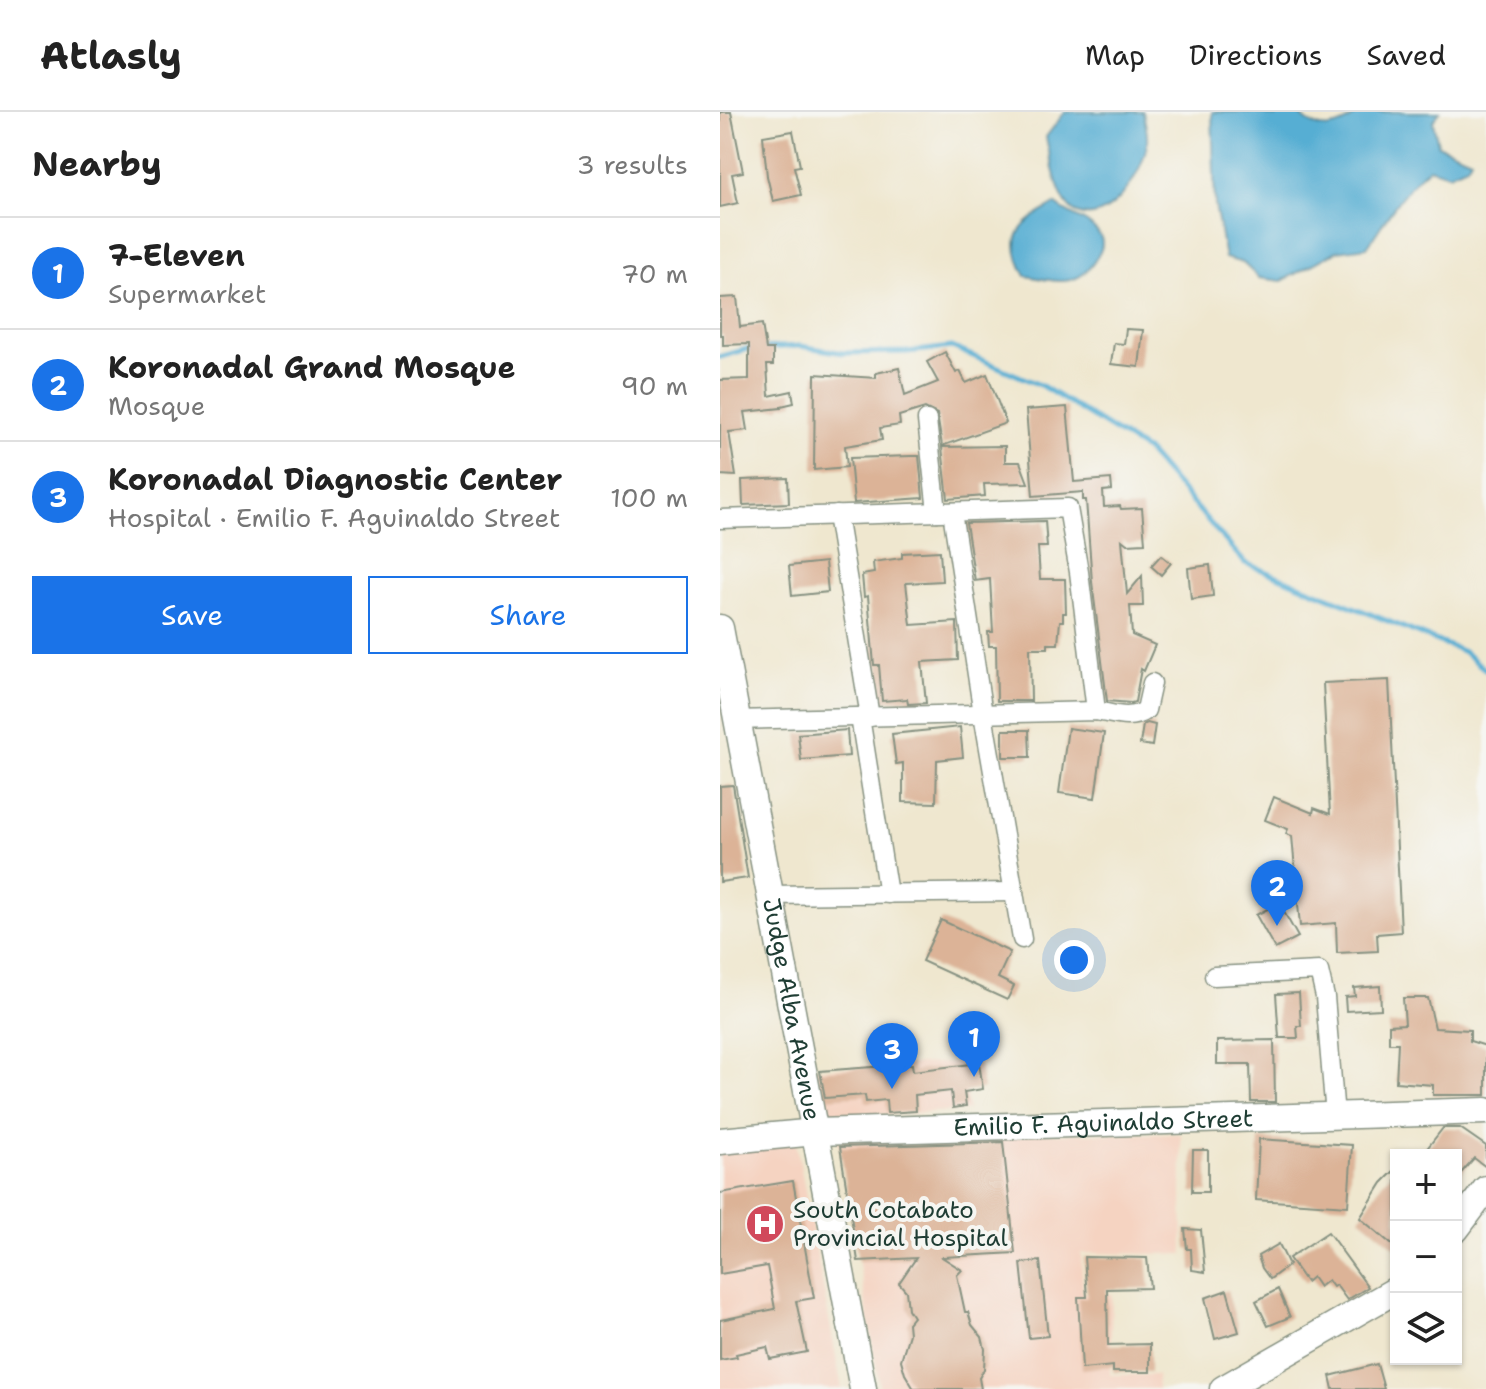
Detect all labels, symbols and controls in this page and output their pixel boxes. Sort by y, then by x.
text: Atlasly [40,30,182,81]
text: Map [1085,36,1145,74]
text: Directions [1189,36,1323,74]
text: Saved [1367,36,1446,74]
text: Nearby [32,141,162,187]
text: 3 results [576,147,688,182]
text: 7-Eleven [108,235,245,276]
text: 1 [52,256,64,291]
text: 70 m [621,256,688,291]
text: Supermarket [108,276,266,311]
text: Koronadal Grand Mosque [108,347,515,388]
text: 2 [49,368,67,403]
text: 90 m [621,368,688,403]
text: Mosque [108,388,205,423]
text: Koronadal Diagnostic Center [108,459,562,500]
text: 3 [49,480,67,515]
text: 100 m [610,480,688,515]
text: Hospital · Emilio F. Aguinaldo Street [108,500,560,535]
button: Save [32,576,352,654]
button: Share [368,576,688,654]
pin: 2 [1251,860,1303,926]
street label: Judge Alba Avenue [755,895,828,1123]
your location [1054,940,1094,980]
pin: 1 [948,1011,1000,1077]
pin: 3 [866,1023,918,1089]
street label: Emilio F. Aguinaldo Street [953,1102,1254,1144]
map controls [1390,1149,1462,1365]
button: + [1390,1149,1462,1221]
place label: South Cotabato Provincial Hospital [793,1194,1009,1254]
hospital icon: South Cotabato Provincial Hospital [744,1203,786,1245]
button: − [1390,1221,1462,1293]
button: layers [1390,1293,1462,1365]

